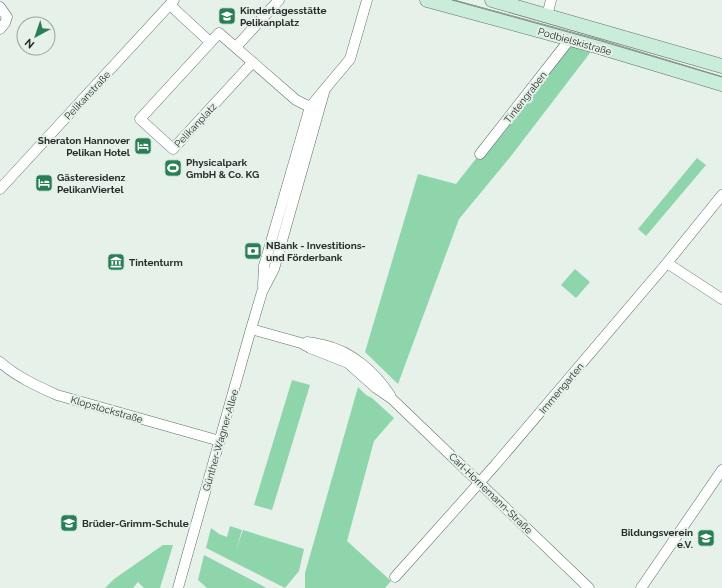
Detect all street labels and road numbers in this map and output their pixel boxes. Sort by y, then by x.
street label: Podbielskistraße [537,26,613,57]
street label: Pelikanstraße [62,69,113,122]
street label: Tintengraben [502,69,549,125]
street label: Pelikanplatz [172,101,219,150]
street label: Immengarten [537,361,586,416]
street label: Günther-Wagner-Allee [201,388,240,492]
street label: Klopstockstraße [69,394,144,425]
street label: Carl-Hornemann-Straße [447,451,535,536]

